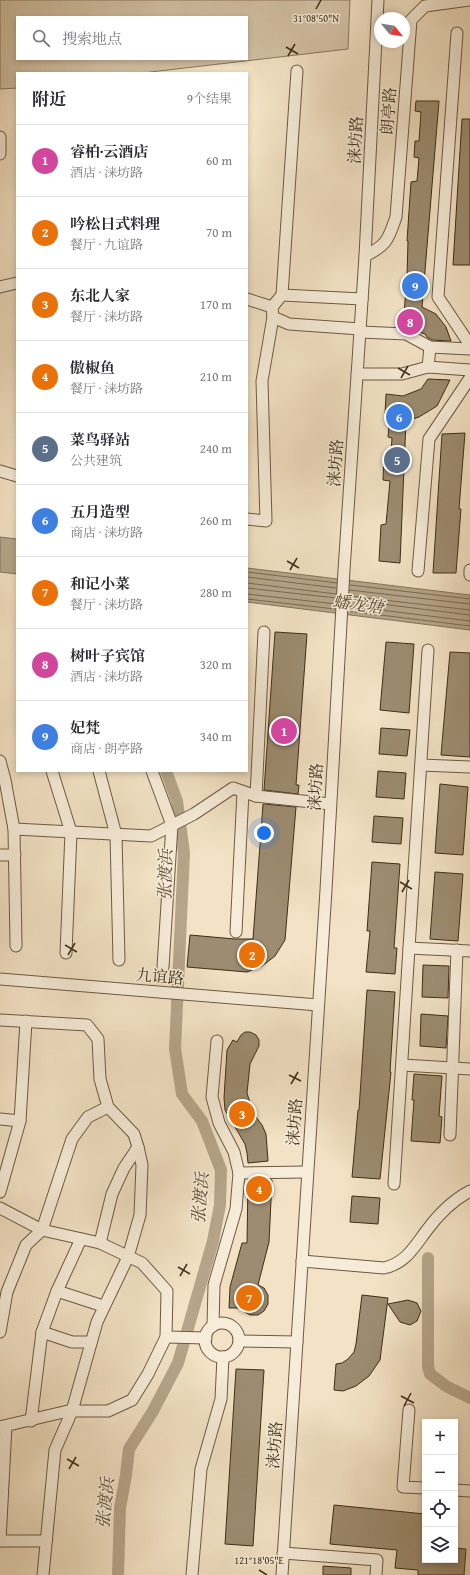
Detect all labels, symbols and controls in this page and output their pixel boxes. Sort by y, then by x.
text: 31°08'50"N [293,11,339,26]
north arrow [374,12,410,48]
search box [16,16,248,60]
icon: search [30,27,52,49]
text: 搜索地点 [62,28,122,49]
text: 附近 [32,86,66,111]
street label: 朗亭路 [374,86,402,136]
text: 9个结果 [187,89,232,108]
street label: 涞坊路 [342,115,368,165]
text: 睿柏·云酒店 [70,141,148,162]
text: 1 [42,151,48,170]
text: 60 m [206,151,232,170]
text: 酒店 · 涞坊路 [70,163,143,182]
text: 吟松日式料理 [70,213,160,234]
text: 2 [42,223,48,242]
text: 70 m [206,223,232,242]
text: 餐厅 · 九谊路 [70,235,143,254]
pin: 9 [402,271,428,301]
text: 东北人家 [70,285,130,306]
text: 3 [42,295,48,314]
text: 170 m [200,295,232,314]
text: 餐厅 · 涞坊路 [70,307,143,326]
pin: 8 [397,307,423,337]
text: 傲椒鱼 [70,357,115,378]
text: 4 [42,367,48,386]
text: 210 m [200,367,232,386]
text: 餐厅 · 涞坊路 [70,379,143,398]
pin: 6 [386,402,412,432]
text: 菜鸟驿站 [70,429,130,450]
street label: 涞坊路 [321,438,349,488]
text: 5 [42,439,48,458]
text: 240 m [200,439,232,458]
pin: 5 [384,445,410,475]
text: 公共建筑 [70,451,122,470]
text: 五月造型 [70,501,130,522]
text: 6 [42,511,48,530]
text: 260 m [200,511,232,530]
text: 商店 · 涞坊路 [70,523,143,542]
text: 和记小菜 [70,573,130,594]
text: 7 [42,583,48,602]
text: 280 m [200,583,232,602]
water label: 蟠龙塘 [331,588,388,620]
text: 餐厅 · 涞坊路 [70,595,143,614]
text: 树叶子宾馆 [70,645,145,666]
text: 8 [42,655,48,674]
text: 320 m [200,655,232,674]
text: 酒店 · 涞坊路 [70,667,143,686]
pin: 1 [271,716,297,746]
text: 妃梵 [70,717,100,738]
text: 9 [42,727,48,746]
text: 340 m [200,727,232,746]
text: 商店 · 朗亭路 [70,739,143,758]
street label: 涞坊路 [302,762,328,812]
your location [254,823,274,843]
water label: 张渡浜 [152,847,177,901]
pin: 2 [239,940,265,970]
street label: 九谊路 [135,962,185,990]
street label: 涞坊路 [280,1097,308,1147]
pin: 3 [229,1099,255,1129]
water label: 张渡浜 [185,1169,214,1224]
pin: 4 [246,1174,272,1204]
pin: 7 [236,1283,262,1313]
map controls [422,1419,458,1563]
button: + [422,1419,458,1455]
street label: 涞坊路 [260,1420,288,1470]
button: − [422,1455,458,1491]
water label: 张渡浜 [89,1474,120,1530]
button: locate [422,1491,458,1527]
button: layers [422,1527,458,1563]
text: 121°18'05"E [234,1553,284,1568]

